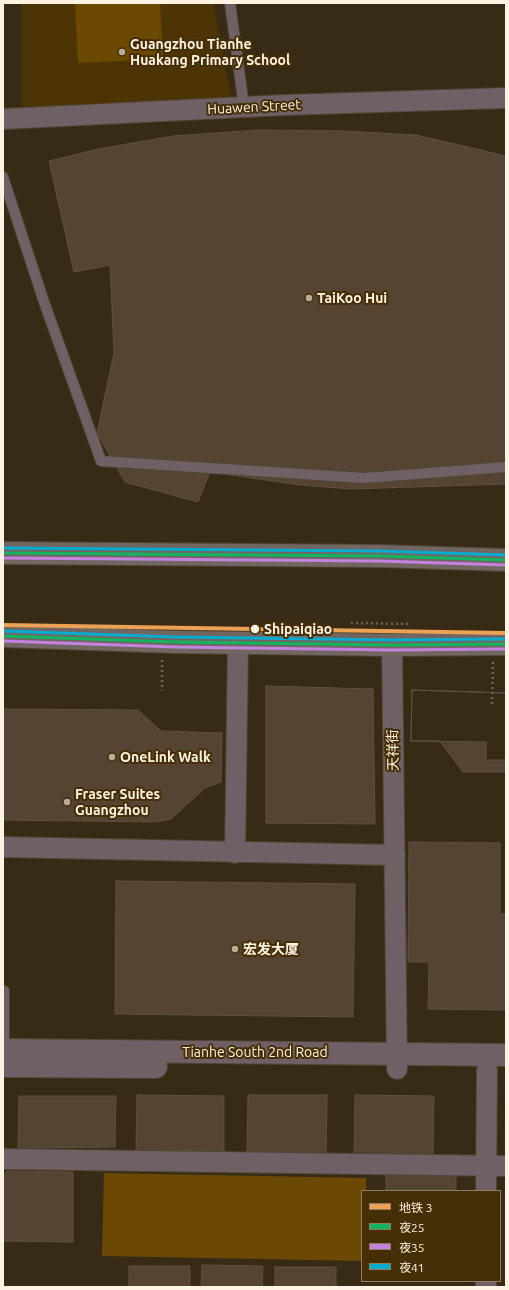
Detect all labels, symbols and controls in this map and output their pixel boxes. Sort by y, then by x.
place label: Guangzhou Tianhe Huakang Primary School [130,36,290,68]
marker: Guangzhou Tianhe Huakang Primary School [117,47,127,57]
street label: Huawen Street [207,96,301,118]
place label: TaiKoo Hui [317,290,387,306]
marker: TaiKoo Hui [304,293,314,303]
place label: Shipaiqiao [264,621,332,637]
marker: Shipaiqiao [249,623,261,635]
street label: 天祥街 [384,729,402,771]
place label: OneLink Walk [120,749,211,765]
marker: OneLink Walk [107,752,117,762]
place label: Fraser Suites Guangzhou [75,786,160,818]
marker: Fraser Suites Guangzhou [62,797,72,807]
place label: 宏发大厦 [243,941,299,957]
marker: 宏发大厦 [230,944,240,954]
street label: Tianhe South 2nd Road [182,1044,328,1060]
legend [361,1190,501,1282]
text: 地铁 3 [399,1201,433,1214]
text: 夜25 [399,1221,425,1234]
text: 夜35 [399,1241,425,1254]
text: 夜41 [399,1261,425,1274]

